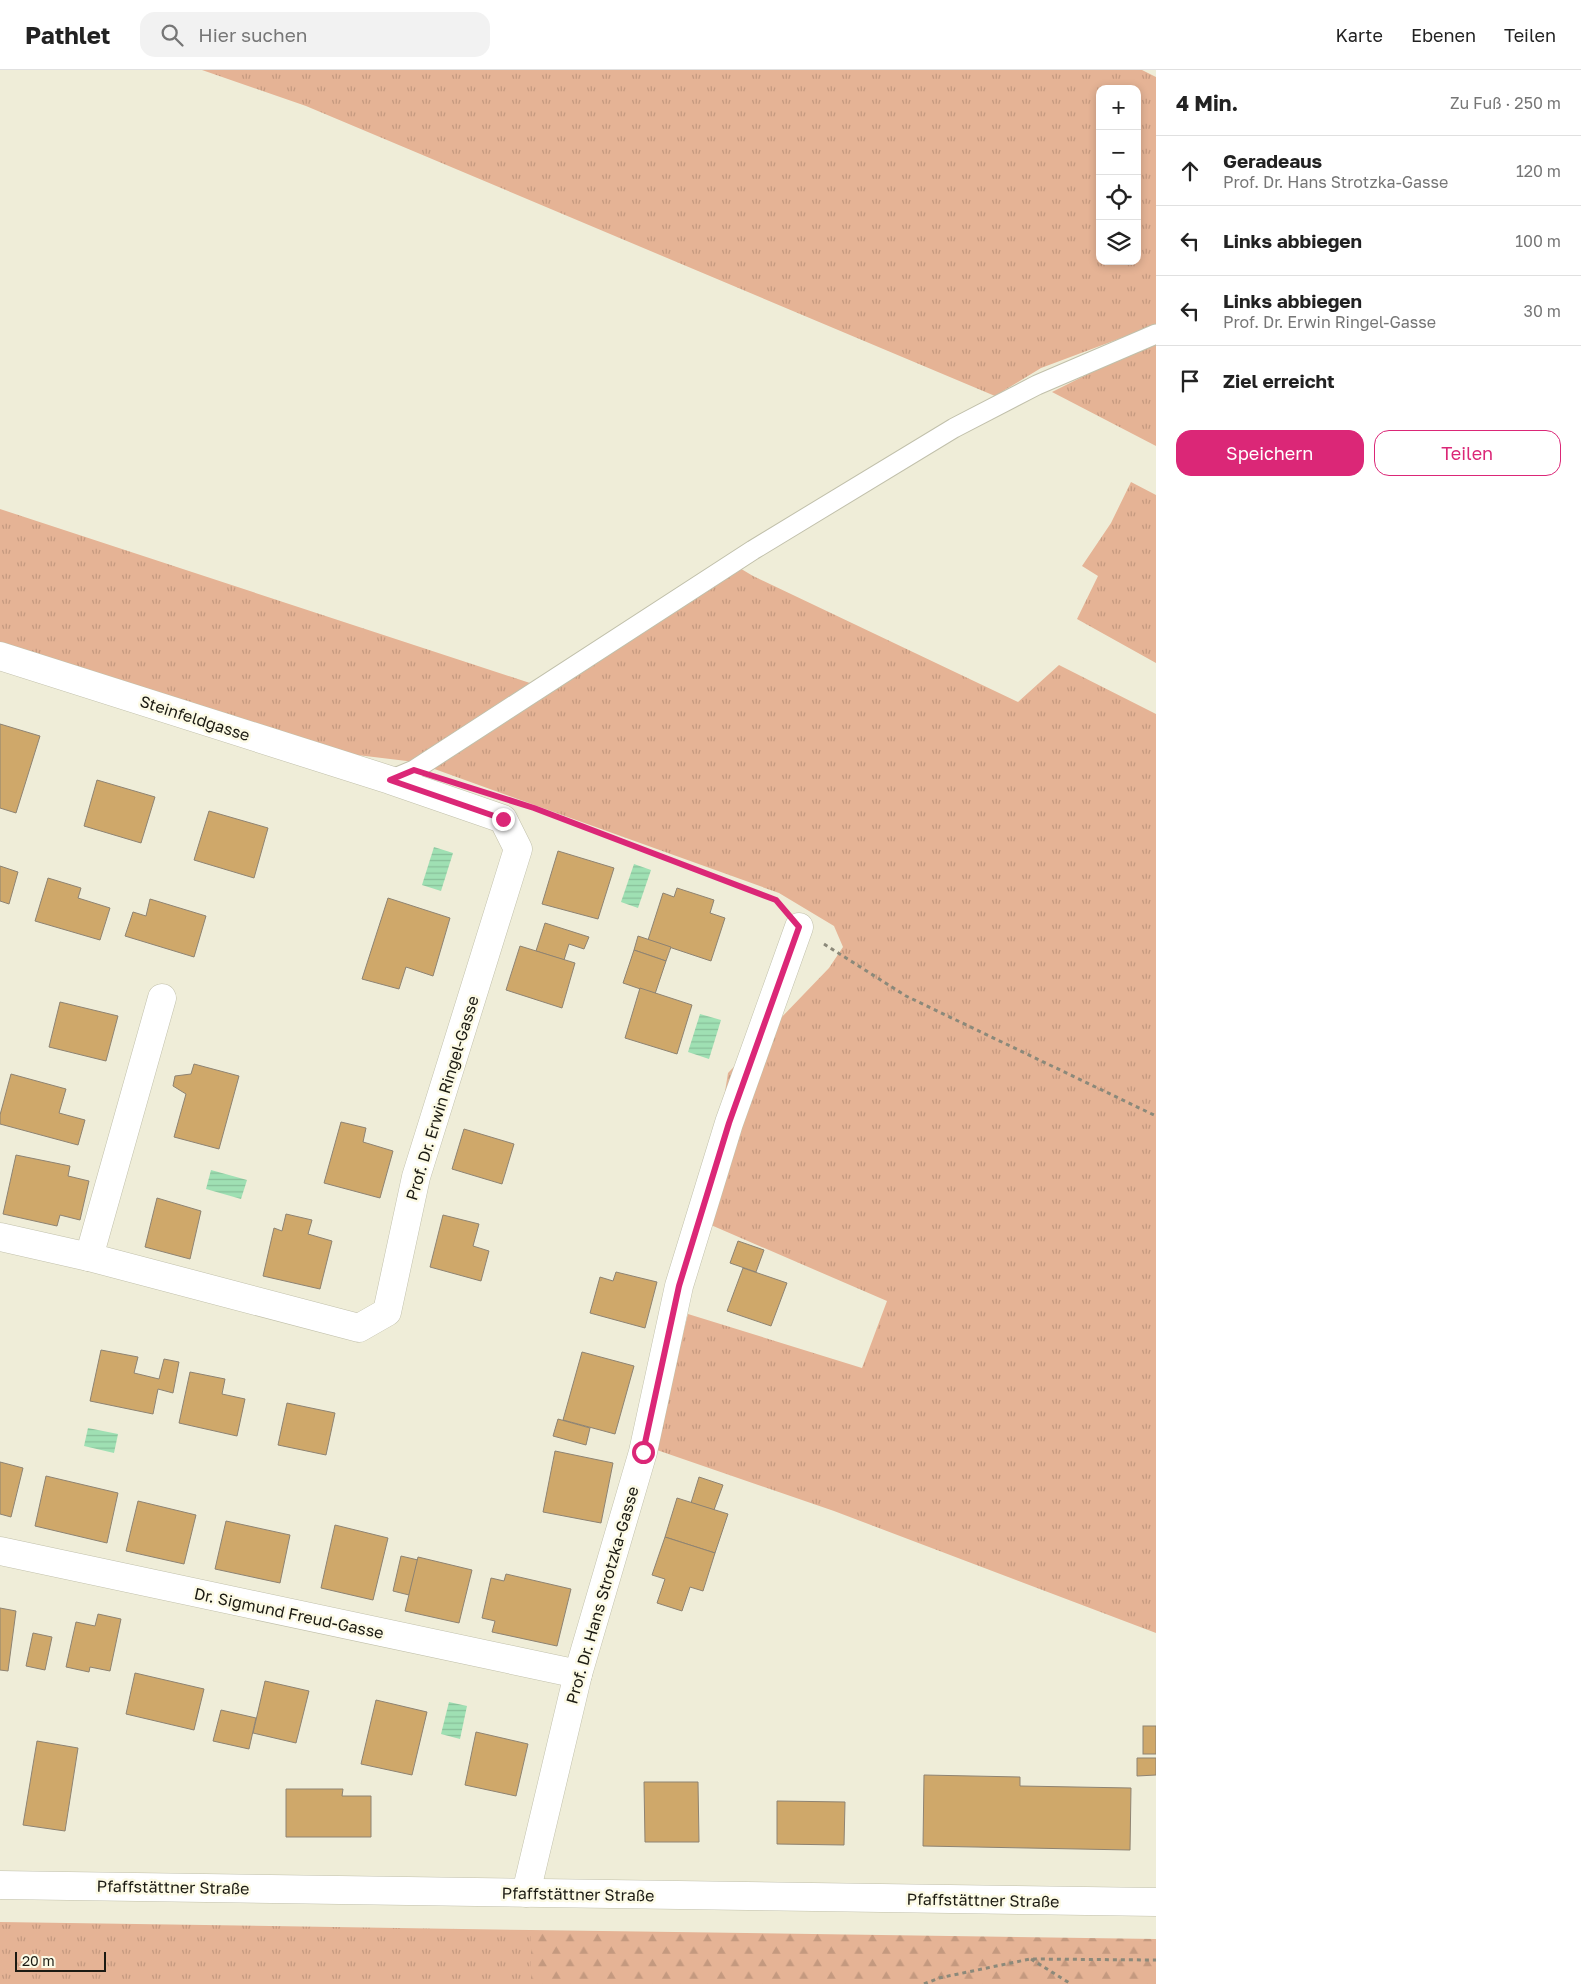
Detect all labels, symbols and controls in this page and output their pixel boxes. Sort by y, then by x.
search box [140,12,490,57]
text: Pathlet [25,20,110,49]
icon: search [158,21,186,49]
text: Hier suchen [198,23,307,46]
text: Karte [1336,24,1383,46]
text: Ebenen [1411,24,1476,46]
text: Teilen [1504,24,1556,46]
map controls [1096,85,1141,265]
button: + [1096,85,1141,130]
text: 4 Min. [1176,90,1238,116]
text: Zu Fuß · 250 m [1450,93,1561,113]
button: − [1096,130,1141,175]
text: Geradeaus [1223,149,1322,172]
icon: ahead [1176,157,1204,185]
text: 120 m [1516,161,1561,181]
text: Prof. Dr. Hans Strotzka-Gasse [1223,172,1448,192]
button: locate [1096,175,1141,220]
button: layers [1096,220,1141,265]
icon: left [1176,227,1204,255]
text: Links abbiegen [1223,229,1362,252]
text: 100 m [1515,231,1561,251]
text: Links abbiegen [1223,289,1362,312]
icon: left [1176,297,1204,325]
text: 30 m [1524,301,1561,321]
text: Prof. Dr. Erwin Ringel-Gasse [1223,312,1436,332]
icon: arrive [1176,367,1204,395]
text: Ziel erreicht [1223,369,1335,392]
button: Speichern [1176,430,1364,476]
button: Teilen [1374,430,1561,476]
street label: Steinfeldgasse [137,691,253,745]
route end [492,808,515,831]
street label: Prof. Dr. Erwin Ringel-Gasse [401,993,483,1203]
route start [632,1441,655,1464]
street label: Prof. Dr. Hans Strotzka-Gasse [561,1484,643,1706]
street label: Dr. Sigmund Freud-Gasse [192,1583,386,1643]
street label: Pfaffstättner Straße [96,1876,250,1898]
street label: Pfaffstättner Straße [501,1883,655,1905]
street label: Pfaffstättner Straße [906,1889,1060,1911]
scale bar [15,1949,106,1972]
text: 20 m [22,1952,55,1969]

